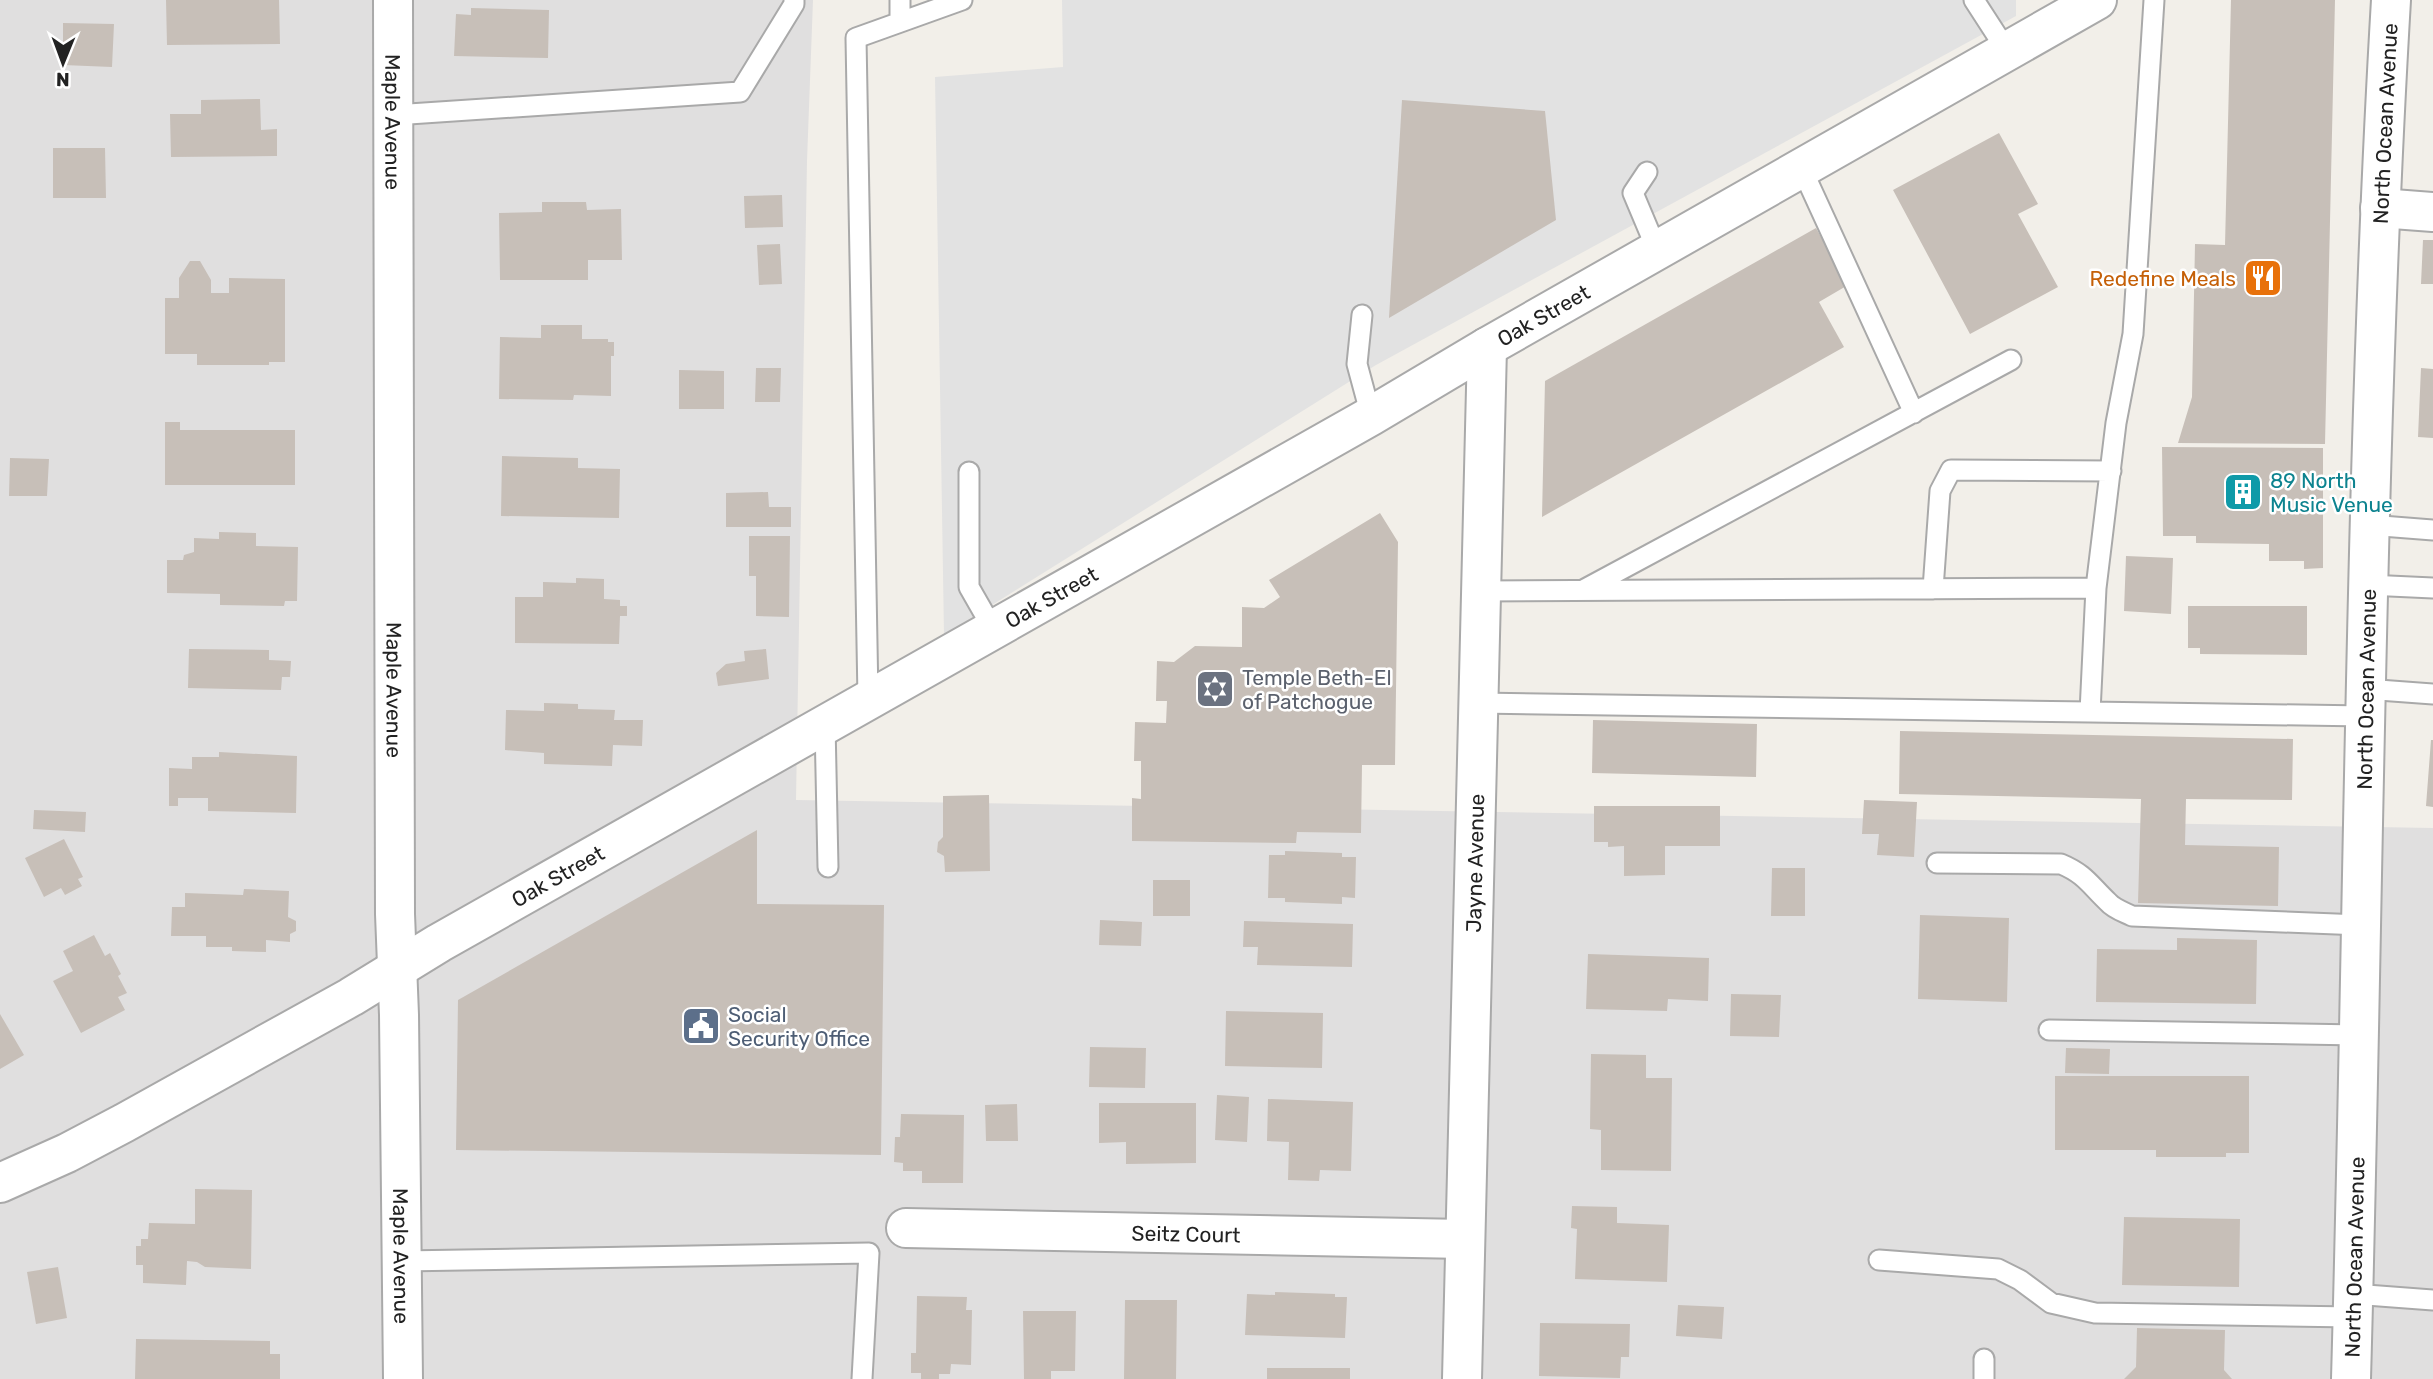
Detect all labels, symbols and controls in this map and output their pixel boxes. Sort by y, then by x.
street label: North Ocean Avenue [2367,22,2402,224]
north arrow [28,28,98,98]
street label: Maple Avenue [381,54,406,190]
text: N [56,68,70,91]
restaurant icon: Redefine Meals [2242,257,2284,299]
place label: Redefine Meals [2089,266,2236,291]
street label: Oak Street [1493,279,1594,351]
place label: 89 North Music Venue [2270,468,2393,517]
building icon: 89 North Music Venue [2222,471,2264,513]
street label: Oak Street [1001,561,1102,633]
street label: North Ocean Avenue [2351,588,2381,790]
street label: Maple Avenue [382,622,407,758]
place label: Temple Beth-El of Patchogue [1242,665,1392,714]
synagogue icon: Temple Beth-El of Patchogue [1194,668,1236,710]
street label: Jayne Avenue [1460,793,1489,933]
street label: Oak Street [507,840,608,912]
place label: Social Security Office [728,1002,870,1051]
public building icon: Social Security Office [680,1005,722,1047]
street label: North Ocean Avenue [2339,1156,2369,1358]
street label: Maple Avenue [388,1188,415,1324]
street label: Seitz Court [1131,1220,1241,1247]

